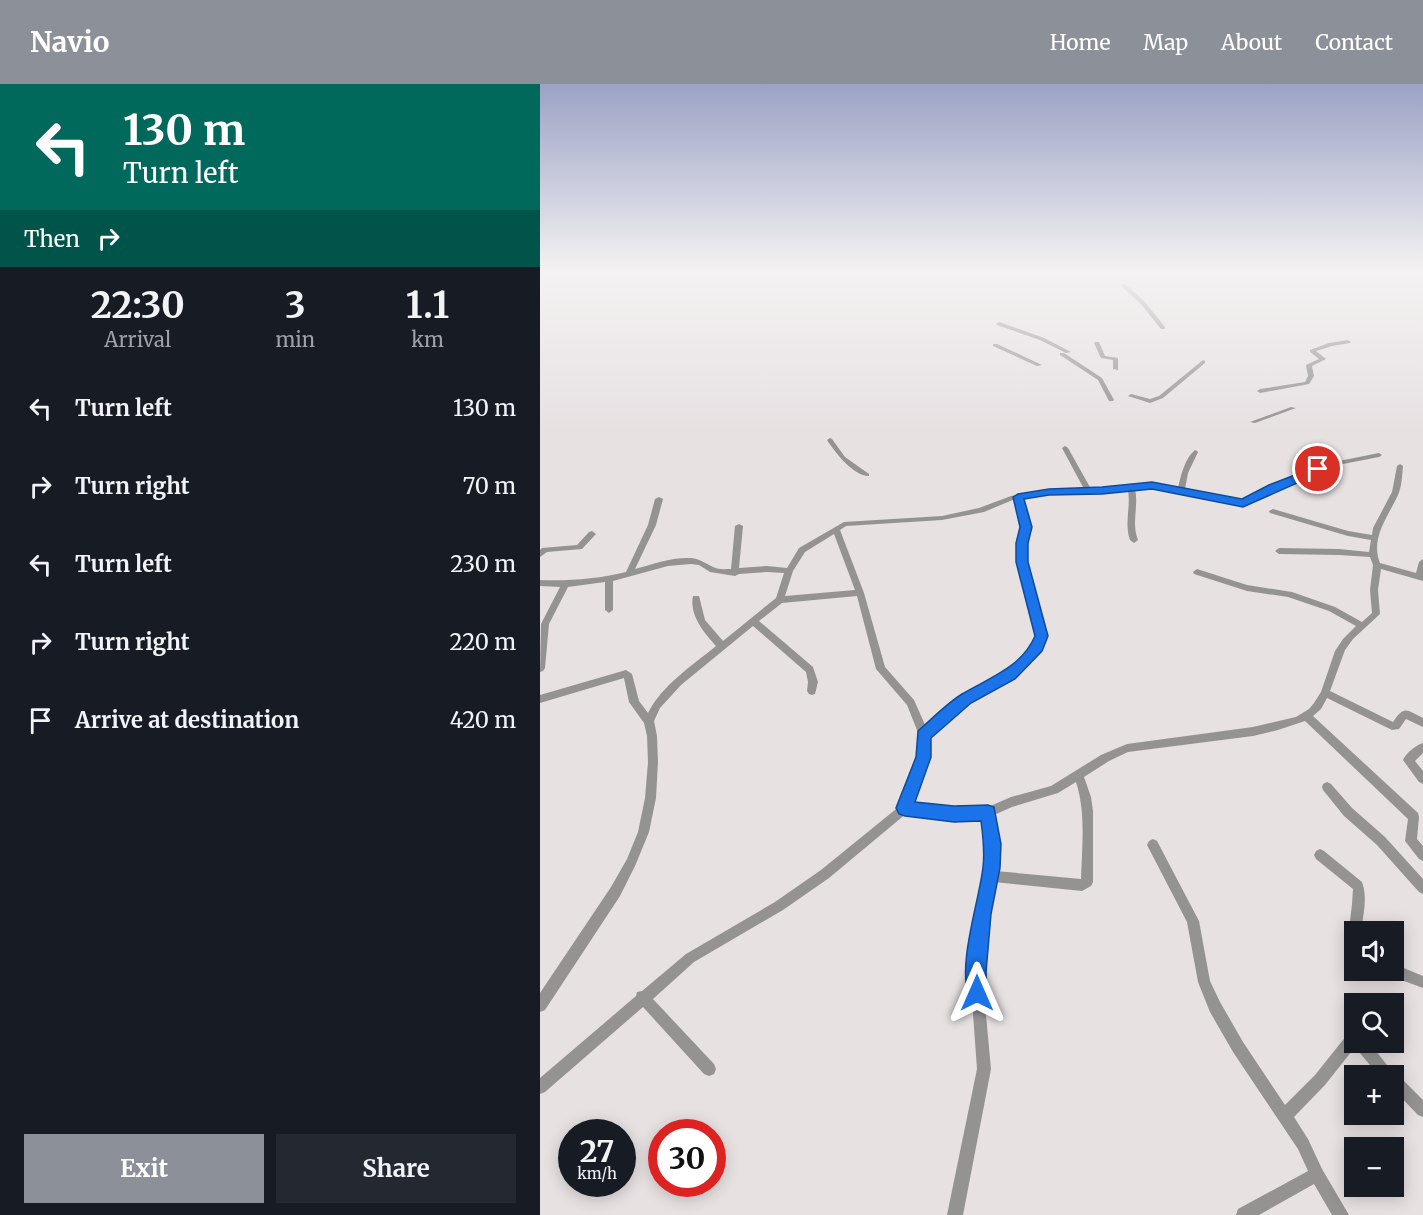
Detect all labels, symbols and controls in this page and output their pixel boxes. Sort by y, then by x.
text: Navio [30,24,110,60]
text: Home [1050,29,1110,56]
text: Map [1143,29,1188,56]
text: About [1221,29,1282,56]
text: Contact [1315,29,1393,56]
text: 130 m [123,104,245,156]
icon: left [24,108,102,186]
text: Turn left [123,156,238,190]
icon: right [92,222,125,255]
text: Then [24,225,80,253]
text: 22:30 [91,283,185,328]
text: 3 [285,283,306,328]
text: 1.1 [406,283,449,328]
text: Arrival [104,327,171,352]
text: min [276,327,315,352]
text: km [411,327,444,352]
icon: left [24,392,57,425]
text: Turn left [75,394,172,422]
text: 130 m [453,394,516,422]
pin [1292,443,1343,494]
icon: arrive [1301,452,1334,485]
icon: right [24,470,57,503]
text: Turn right [75,472,189,500]
text: 70 m [463,472,516,500]
icon: left [24,548,57,581]
text: Turn left [75,550,172,578]
text: 230 m [450,550,516,578]
icon: right [24,626,57,659]
text: Turn right [75,628,189,656]
text: 220 m [449,628,516,656]
icon: arrive [24,704,57,737]
text: Arrive at destination [75,706,299,734]
text: 420 m [450,706,516,734]
map controls [1344,921,1404,1197]
button: sound [1344,921,1404,981]
position arrow [945,961,1009,1025]
button: search [1344,993,1404,1053]
button: + [1344,1065,1404,1125]
speed limit sign: 30 [648,1119,726,1197]
text: 27 [580,1132,614,1170]
button: Exit [24,1134,264,1203]
button: Share [276,1134,516,1203]
button: − [1344,1137,1404,1197]
text: km/h [577,1164,617,1183]

